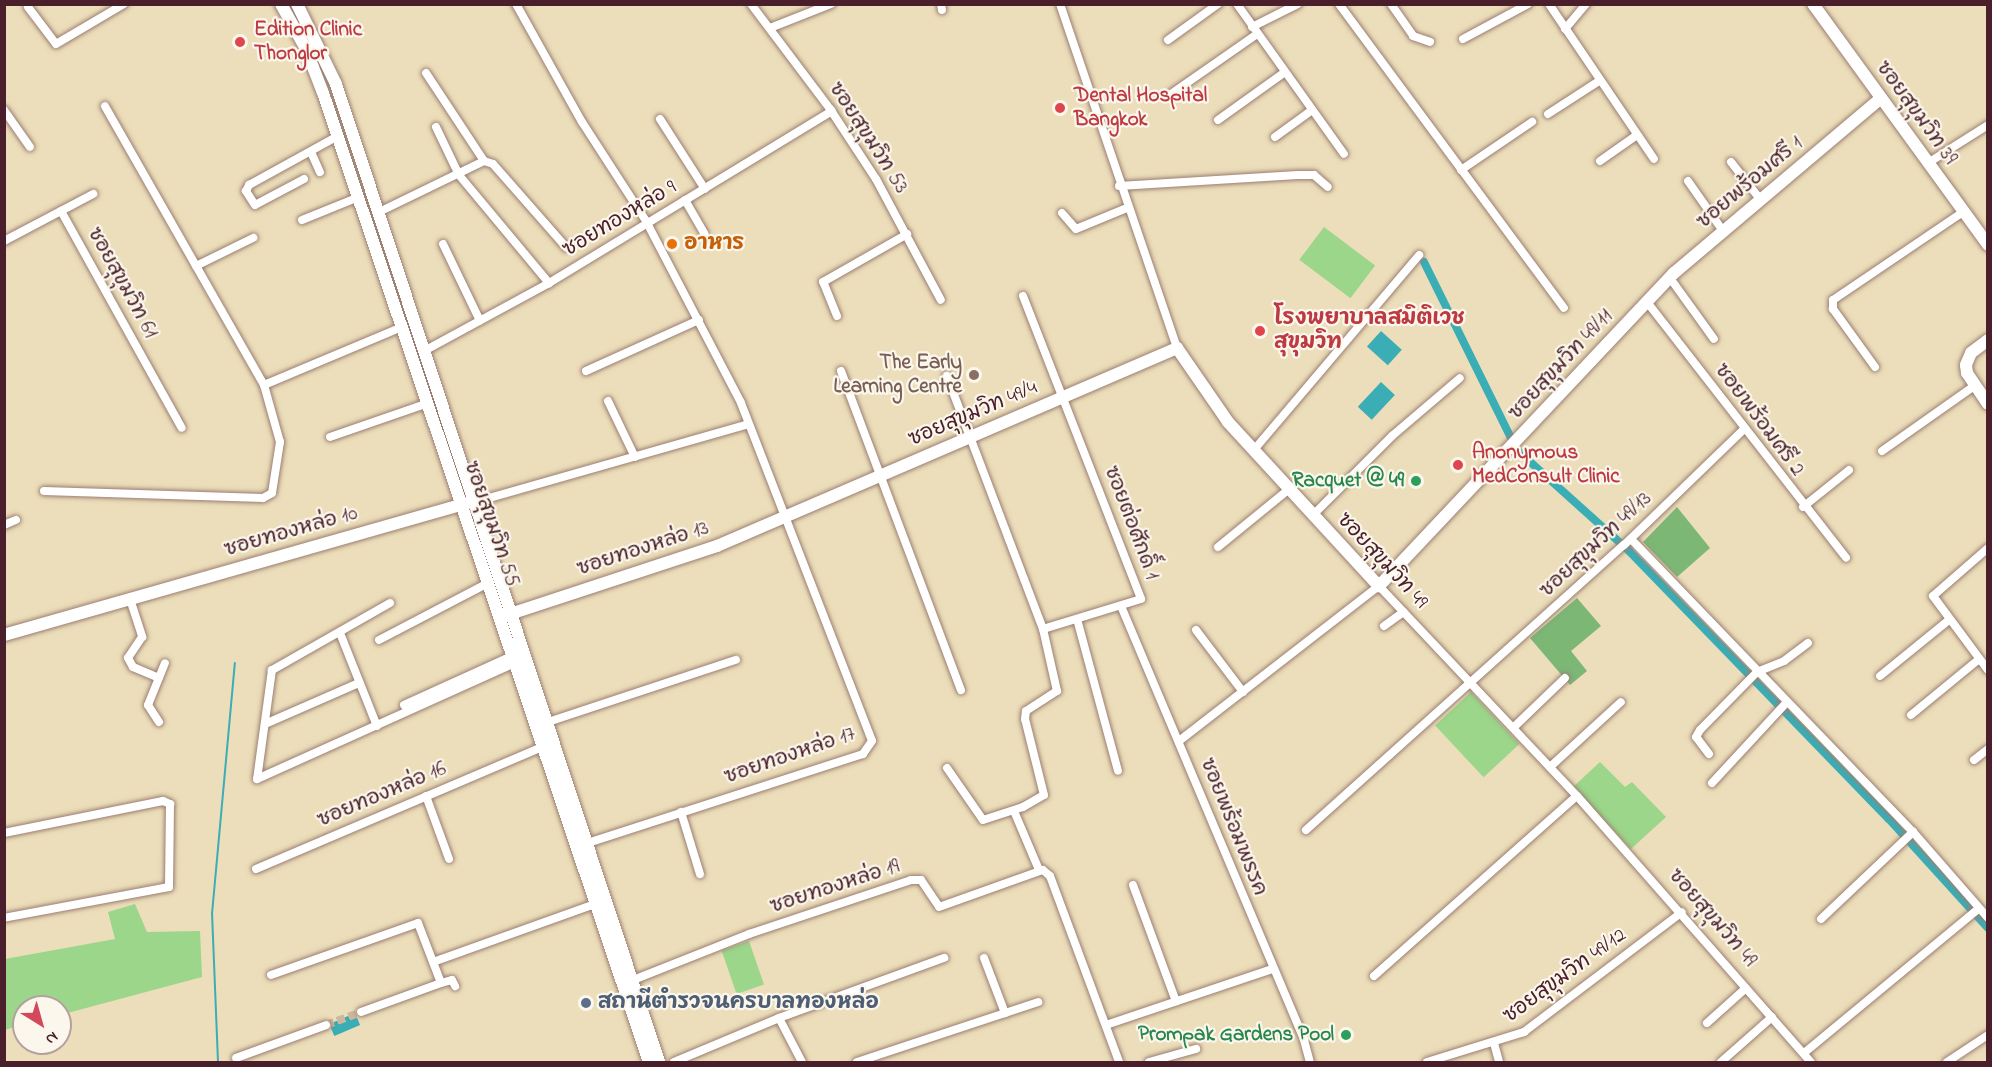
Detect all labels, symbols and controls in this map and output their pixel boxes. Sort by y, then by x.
place label: Edition Clinic Thonglor [254,17,362,67]
marker: Edition Clinic Thonglor [231,33,249,51]
street label: ซอยสุขุมวิท 39 [1870,56,1962,170]
street label: ซอยสุขุมวิท 53 [823,77,913,199]
place label: Dental Hospital Bangkok [1074,83,1207,133]
marker: Dental Hospital Bangkok [1051,99,1069,117]
street label: ซอยพร้อมศรี 1 [1692,131,1808,235]
street label: ซอยทองหล่อ 9 [559,175,681,263]
street label: ซอยสุขุมวิท 61 [81,223,163,343]
place label: อาหาร [684,231,744,257]
marker: อาหาร [665,237,679,251]
street label: ซอยสุขุมวิท 49/11 [1503,304,1619,426]
place label: โรงพยาบาลสมิติเวช สุขุมวิท [1274,306,1464,356]
marker: โรงพยาบาลสมิติเวช สุขุมวิท [1251,322,1269,340]
place label: The Early Learning Centre [834,350,962,400]
street label: ซอยพร้อมศรี 2 [1708,359,1810,481]
marker: The Early Learning Centre [967,368,981,382]
street label: ซอยสุขุมวิท 49/4 [905,376,1041,452]
place label: Anonymous MedConsult Clinic [1472,440,1620,490]
marker: Anonymous MedConsult Clinic [1449,456,1467,474]
street label: ซอยสุขุมวิท 55 [458,458,524,590]
street label: ซอยต่อศักดิ์ 1 [1098,462,1164,584]
place label: Racquet @ 49 [1292,468,1404,494]
marker: Racquet @ 49 [1409,474,1423,488]
street label: ซอยสุขุมวิท 49/13 [1535,487,1657,603]
street label: ซอยทองหล่อ 10 [221,501,361,563]
street label: ซอยสุขุมวิท 49 [1331,508,1433,614]
street label: ซอยทองหล่อ 13 [574,516,712,582]
street label: ซอยทองหล่อ 17 [721,722,859,790]
street label: ซอยพร้อมพรรค [1194,754,1272,900]
street label: ซอยทองหล่อ 16 [314,756,450,834]
street label: ซอยทองหล่อ 19 [767,854,903,920]
street label: ซอยสุขุมวิท 49 [1662,864,1762,972]
street label: ซอยสุขุมวิท 49/12 [1499,923,1631,1029]
place label: สถานีตำรวจนครบาลทองหล่อ [598,990,879,1016]
north arrow [12,995,72,1055]
marker: สถานีตำรวจนครบาลทองหล่อ [579,996,593,1010]
place label: Prompak Gardens Pool [1138,1022,1334,1048]
text: N [40,1025,63,1051]
marker: Prompak Gardens Pool [1339,1028,1353,1042]

